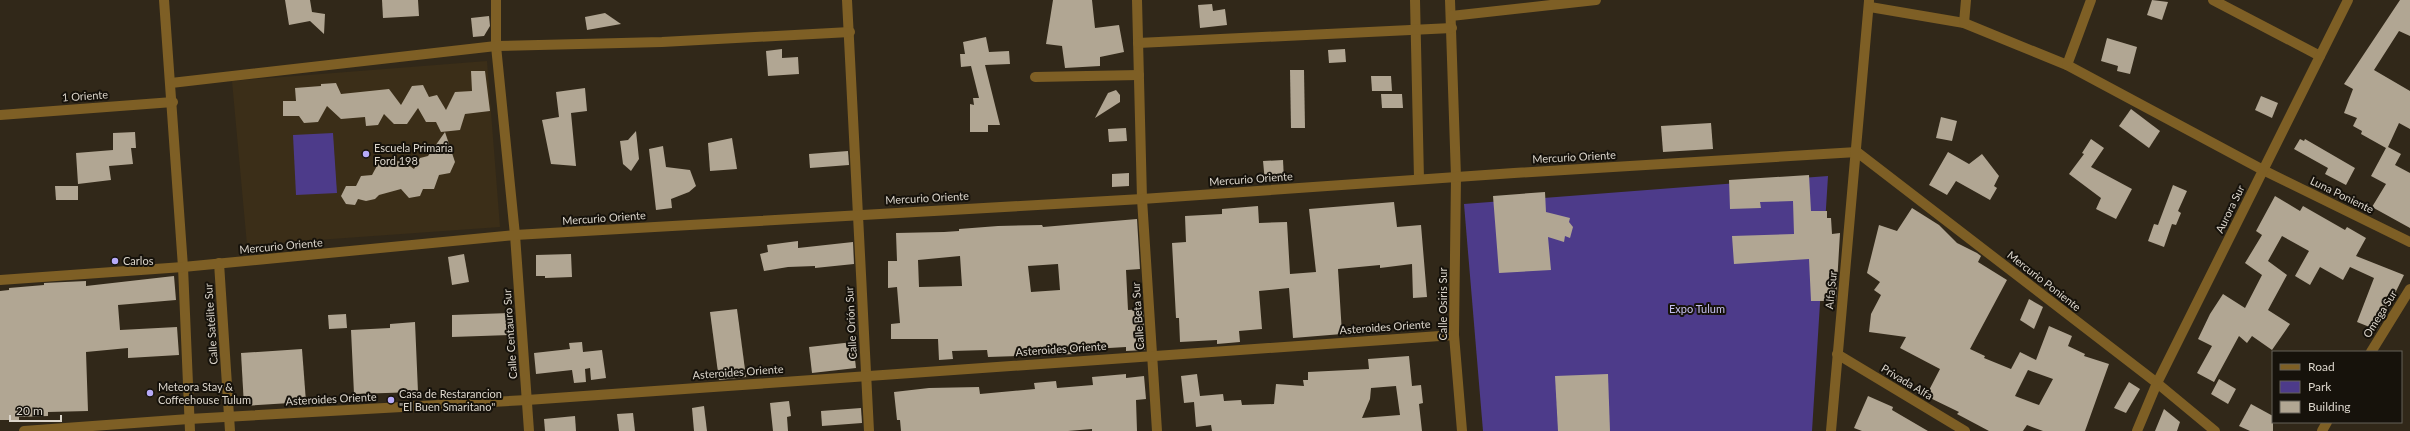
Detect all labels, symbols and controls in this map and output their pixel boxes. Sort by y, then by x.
street label: 1 Oriente [61,87,109,104]
place label: Escuela Primaria Ford 198 [374,141,453,167]
street label: Mercurio Oriente [1532,148,1616,165]
marker: Escuela Primaria Ford 198 [361,149,371,159]
street label: Mercurio Oriente [1209,169,1293,188]
street label: Luna Poniente [2308,174,2376,216]
street label: Aurora Sur [2212,183,2247,235]
street label: Mercurio Oriente [885,189,969,206]
street label: Mercurio Oriente [562,208,646,227]
street label: Mercurio Oriente [239,235,323,256]
street label: Mercurio Poniente [2005,248,2084,313]
place label: Carlos [123,254,154,267]
marker: Carlos [110,256,120,266]
street label: Calle Osiris Sur [1436,268,1449,340]
street label: Alfa Sur [1822,270,1839,310]
street label: Calle Beta Sur [1129,282,1146,350]
street label: Calle Satélite Sur [201,283,220,365]
street label: Calle Orión Sur [842,286,859,360]
street label: Omega Sur [2360,288,2399,340]
street label: Calle Centauro Sur [500,289,519,379]
park label: Expo Tulum [1669,302,1725,315]
street label: Asteroides Oriente [1339,317,1431,336]
street label: Asteroides Oriente [1015,339,1107,358]
legend [2272,351,2402,423]
text: Road [2308,359,2335,374]
street label: Privada Alfa [1879,361,1935,402]
street label: Asteroides Oriente [692,362,784,381]
text: Park [2308,379,2332,394]
place label: Meteora Stay & Coffeehouse Tulum [158,380,251,406]
place label: Casa de Restarancion "El Buen Smaritano" [399,387,502,413]
marker: Meteora Stay & Coffeehouse Tulum [145,388,155,398]
street label: Asteroides Oriente [285,390,377,407]
marker: Casa de Restarancion "El Buen Smaritano" [386,395,396,405]
scale bar [10,397,61,423]
text: Building [2308,399,2351,414]
text: 20 m [16,403,43,418]

